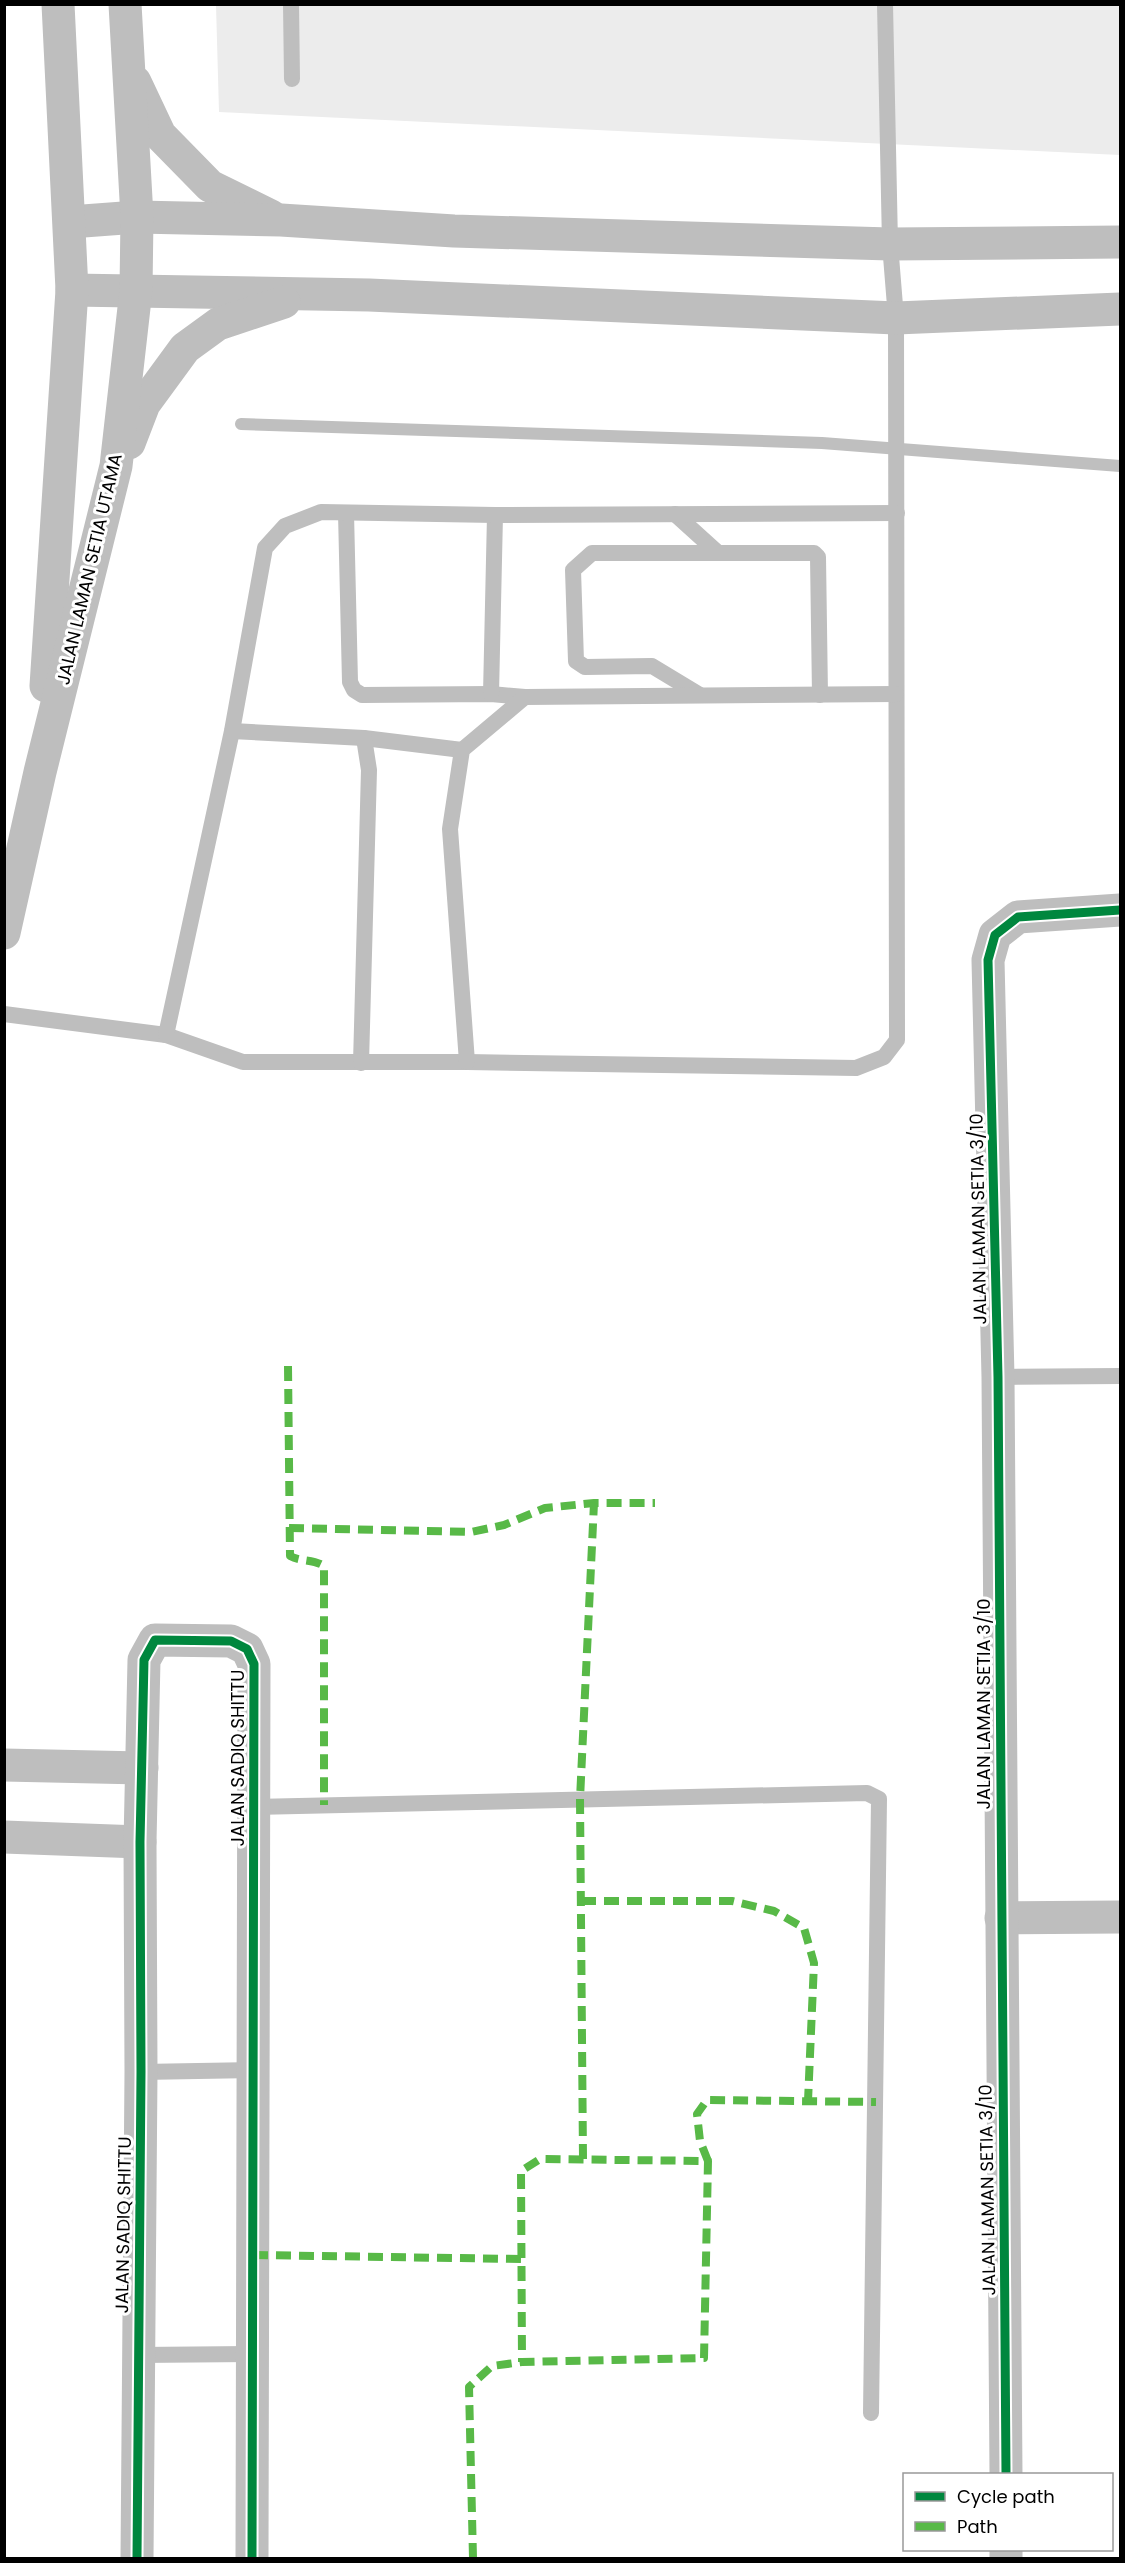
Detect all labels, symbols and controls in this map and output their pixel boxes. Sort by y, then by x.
street label: JALAN LAMAN SETIA UTAMA [50,451,128,687]
street label: JALAN LAMAN SETIA 3/10 [964,1113,992,1325]
street label: JALAN LAMAN SETIA 3/10 [971,1598,996,1810]
street label: JALAN SADIQ SHITTU [225,1670,250,1846]
street label: JALAN LAMAN SETIA 3/10 [973,2084,1001,2296]
street label: JALAN SADIQ SHITTU [109,2136,137,2314]
legend [903,2473,1113,2551]
text: Cycle path [957,2484,1055,2509]
text: Path [957,2514,998,2539]

